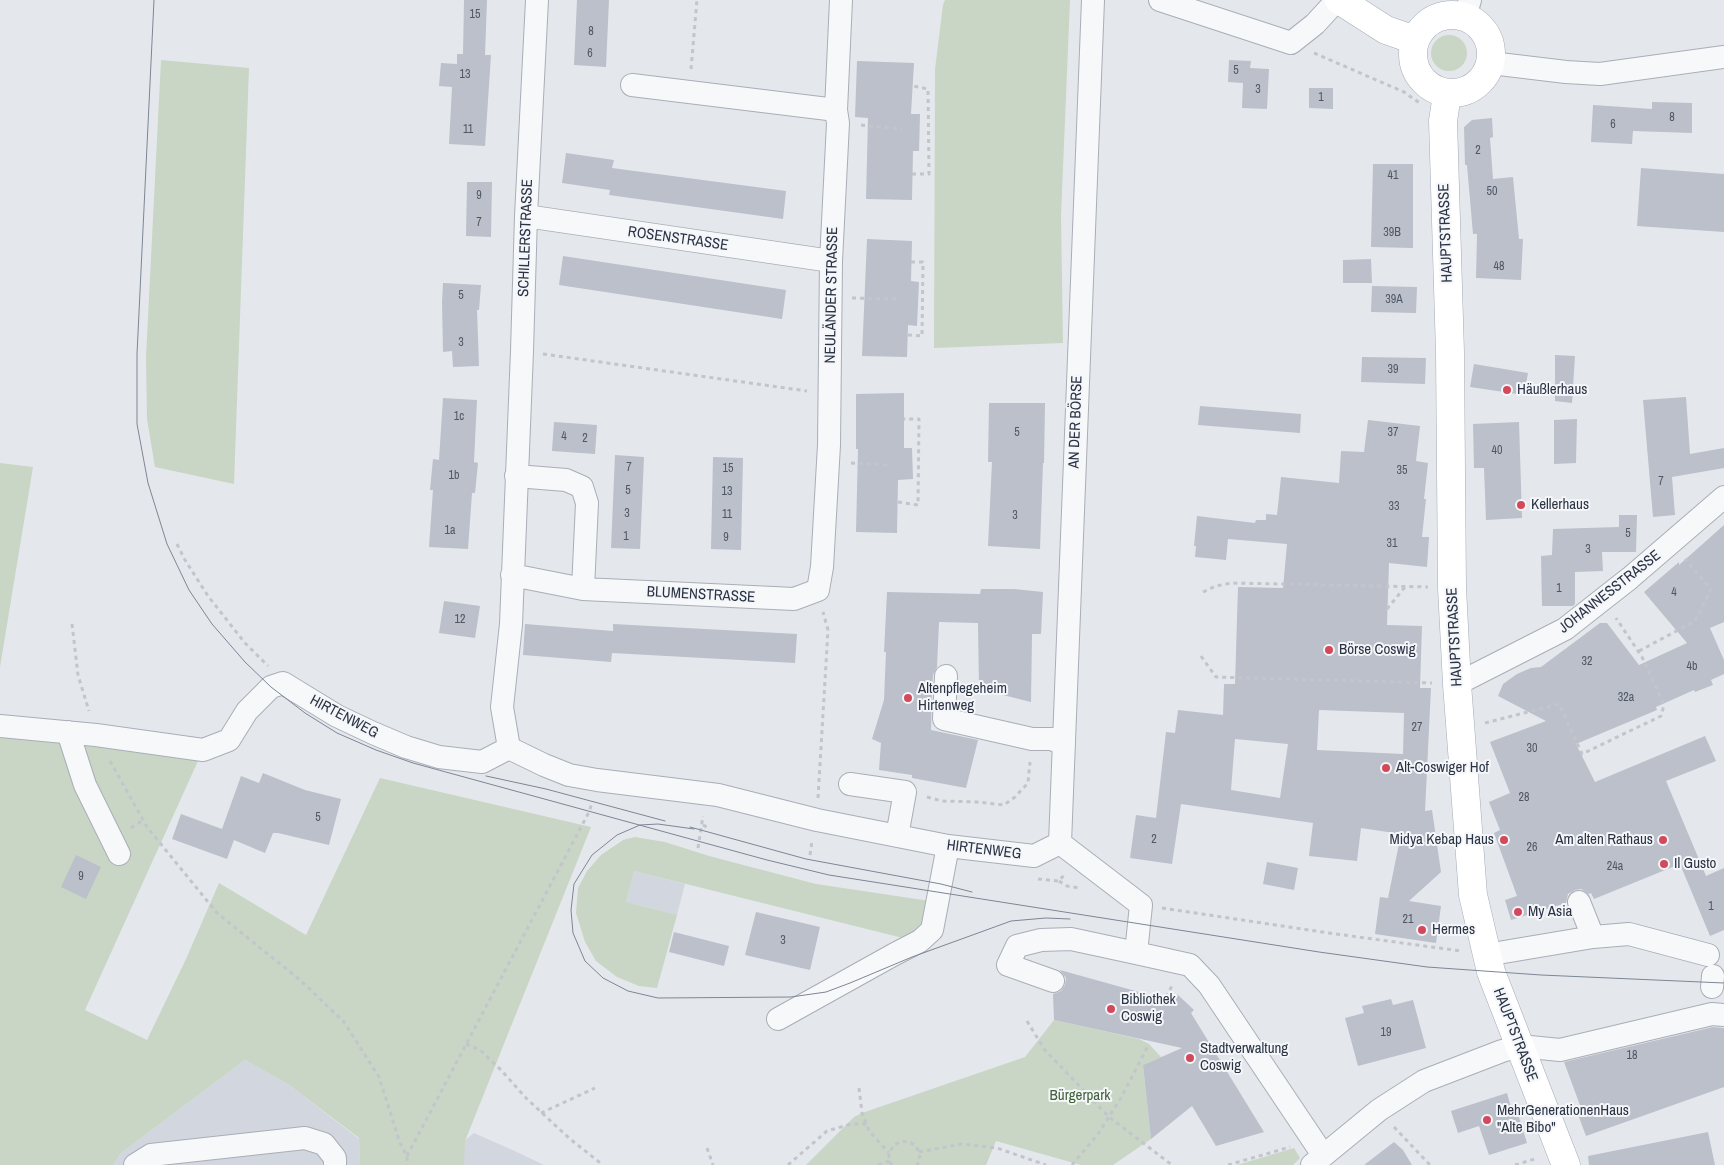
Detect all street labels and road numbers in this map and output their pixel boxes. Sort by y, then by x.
street label: SCHILLERSTRASSE [515,179,537,297]
street label: HAUPTSTRASSE [1435,183,1457,283]
street label: ROSENSTRASSE [627,223,729,255]
street label: NEULÄNDER STRASSE [822,227,842,363]
street label: AN DER BÖRSE [1065,375,1087,469]
street label: JOHANNESSTRASSE [1555,547,1665,637]
street label: BLUMENSTRASSE [646,583,756,607]
street label: HAUPTSTRASSE [1443,587,1467,687]
street label: HIRTENWEG [307,691,381,743]
street label: HIRTENWEG [946,836,1022,864]
street label: HAUPTSTRASSE [1489,986,1541,1084]

